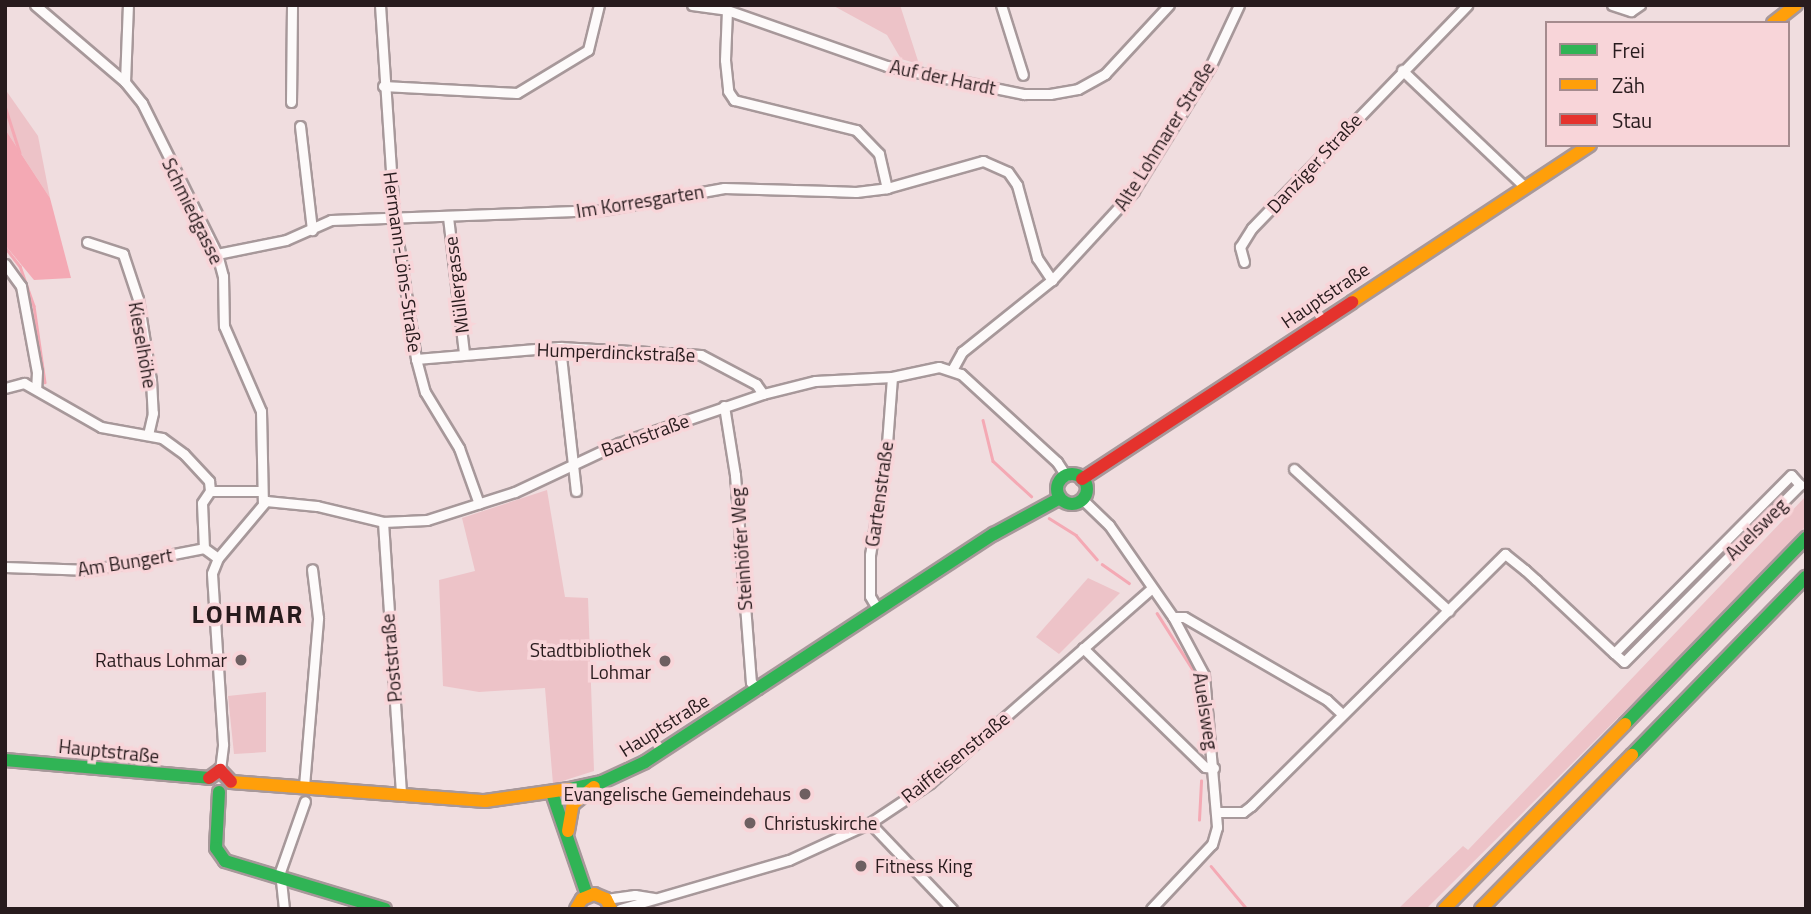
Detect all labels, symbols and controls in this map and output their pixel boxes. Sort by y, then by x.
legend [1545,21,1790,147]
text: Frei [1612,34,1645,66]
street label: Auf der Hardt [888,55,998,99]
street label: Alte Lohmarer Straße [1109,57,1219,215]
text: Zäh [1612,69,1645,101]
text: Stau [1612,104,1652,136]
street label: Danziger Straße [1262,108,1366,218]
street label: Schmiedgasse [158,154,228,268]
street label: Hermann-Löns-Straße [379,170,427,354]
street label: Im Korresgarten [575,180,705,222]
street label: Müllergasse [439,235,473,335]
street label: Hauptstraße [1277,257,1373,333]
street label: Kieselhöhe [124,300,162,390]
street label: Humperdinckstraße [536,338,696,366]
street label: Bachstraße [598,409,692,461]
street label: Gartenstraße [860,440,898,548]
street label: Steinhöfer Weg [725,487,757,611]
street label: Auelsweg [1720,493,1792,565]
street label: Am Bungert [76,543,174,581]
district label: LOHMAR [192,598,304,630]
street label: Poststraße [376,613,406,703]
place label: Stadtbibliothek Lohmar [530,639,651,683]
place label: Rathaus Lohmar [95,649,227,671]
marker: Rathaus Lohmar [233,652,249,668]
marker: Stadtbibliothek Lohmar [657,653,673,669]
street label: Auelsweg [1189,671,1223,751]
street label: Hauptstraße [615,689,713,761]
street label: Raiffeisenstraße [896,707,1014,807]
street label: Hauptstraße [58,734,160,768]
place label: Evangelische Gemeindehaus [564,783,791,805]
marker: Evangelische Gemeindehaus [797,786,813,802]
place label: Christuskirche [764,812,877,834]
marker: Christuskirche [742,815,758,831]
place label: Fitness King [875,855,972,877]
marker: Fitness King [853,858,869,874]

